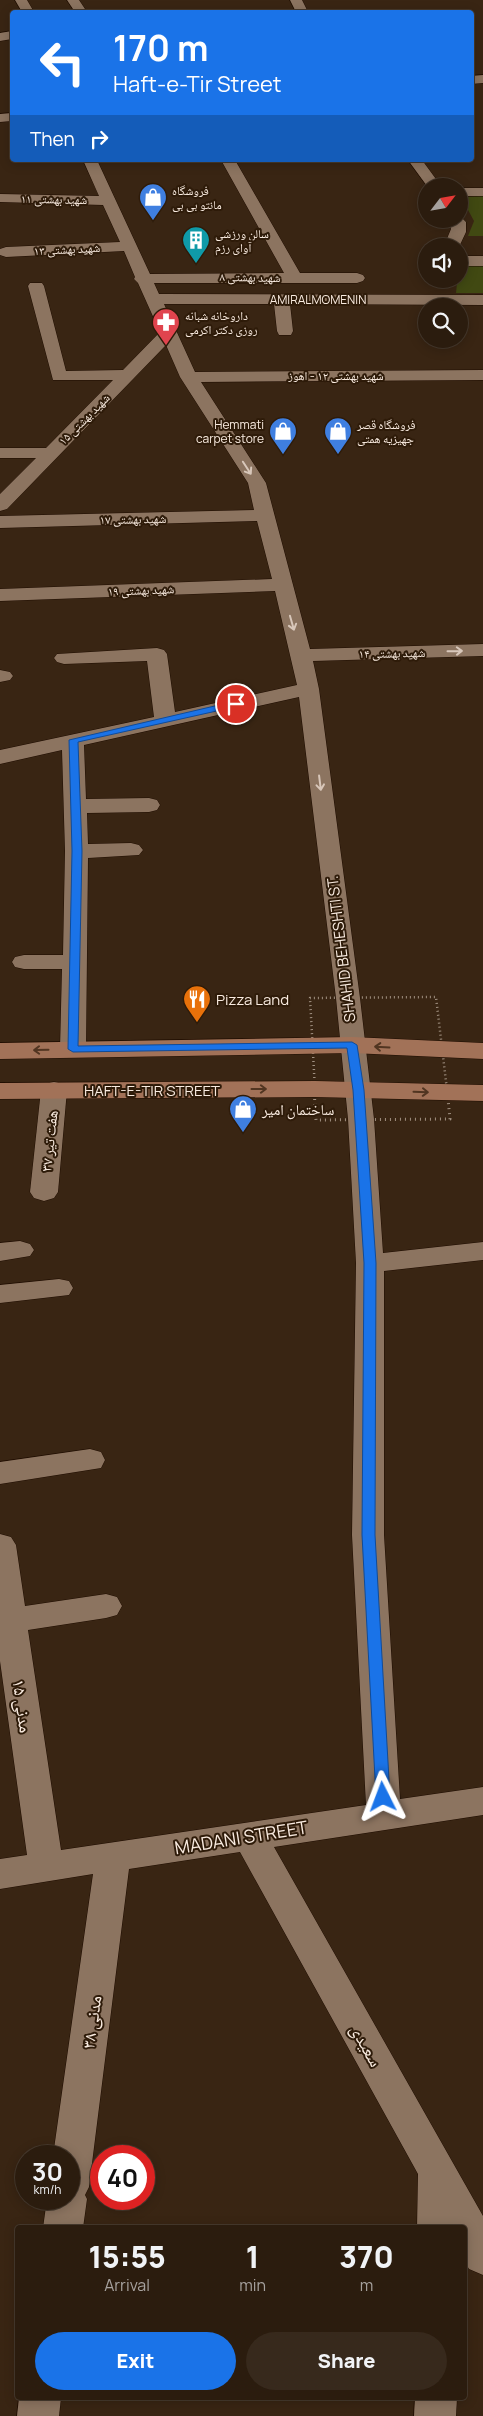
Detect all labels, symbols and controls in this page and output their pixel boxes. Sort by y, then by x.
text: 170 m [113,24,209,72]
icon: left [30,30,95,95]
text: Haft-e-Tir Street [113,69,282,99]
icon: right [85,125,113,153]
text: Then [30,126,75,152]
north arrow [418,178,468,228]
map controls [418,178,468,348]
shop icon: فروشگاه مانتو بی بی [138,182,168,221]
place label: فروشگاه مانتو بی بی [172,182,222,213]
street label: شهید بهشتی ۱۱ [21,190,87,208]
building icon: سالن ورزشی آوای رزم [181,225,211,264]
place label: سالن ورزشی آوای رزم [215,225,269,256]
button: sound [418,238,468,288]
street label: شهید بهشتی ۱۳ [33,239,101,259]
street label: شهید بهشتی ۸ [219,268,281,286]
street label: AMIRALMOMENIN [270,291,366,308]
button: search [418,298,468,348]
pharmacy icon: داروخانه شبانه روزی دکتر اکرمی [151,307,181,346]
place label: داروخانه شبانه روزی دکتر اکرمی [185,307,258,338]
street label: شهید بهشتی ۱۲ - اهوز [287,367,384,384]
street label: شهید بهشتی ۱۵ [54,389,114,449]
place label: Hemmati carpet store [196,416,264,447]
shop icon: Hemmati carpet store [268,416,298,455]
shop icon: فروشگاه قصر جهیزیه همتی [323,416,353,455]
place label: فروشگاه قصر جهیزیه همتی [356,416,415,447]
one-way arrow [242,460,252,474]
street label: شهید بهشتی ۱۷ [100,510,166,528]
street label: شهید بهشتی ۱۹ [107,580,175,600]
one-way arrow [288,614,297,630]
street label: شهید بهشتی ۱۴ [359,644,425,662]
one-way arrow [446,646,462,656]
pin [215,683,257,725]
icon: arrive [222,690,250,718]
one-way arrow [315,774,325,790]
street label: SHAHID BEHESHTI ST. [322,875,360,1023]
restaurant icon: Pizza Land [182,984,212,1023]
place label: Pizza Land [216,989,289,1010]
one-way arrow [374,1042,390,1051]
one-way arrow [33,1045,49,1055]
street label: HAFT-E-TIR STREET [84,1080,220,1101]
one-way arrow [250,1084,266,1094]
one-way arrow [413,1087,429,1096]
shop icon: ساختمان امیر [228,1094,258,1133]
place label: ساختمان امیر [261,1099,334,1120]
street label: هفت تیر ۳۷ [35,1109,63,1173]
street label: مدنی ۱۵ [7,1678,39,1734]
position arrow [356,1770,408,1822]
street label: MADANI STREET [173,1815,309,1859]
street label: مدنی ۳۸ [75,1994,107,2050]
street label: سعیدی [345,2019,389,2071]
speed limit sign: 40 [90,2145,155,2210]
text: 30 [32,2154,63,2189]
text: km/h [34,2181,61,2198]
text: 15:55 [88,2236,166,2277]
text: 1 [246,2236,259,2277]
text: 370 [339,2236,394,2277]
text: Arrival [104,2274,150,2296]
text: min [239,2274,266,2296]
text: m [360,2274,373,2296]
button: Exit [35,2332,236,2390]
button: Share [246,2332,447,2390]

